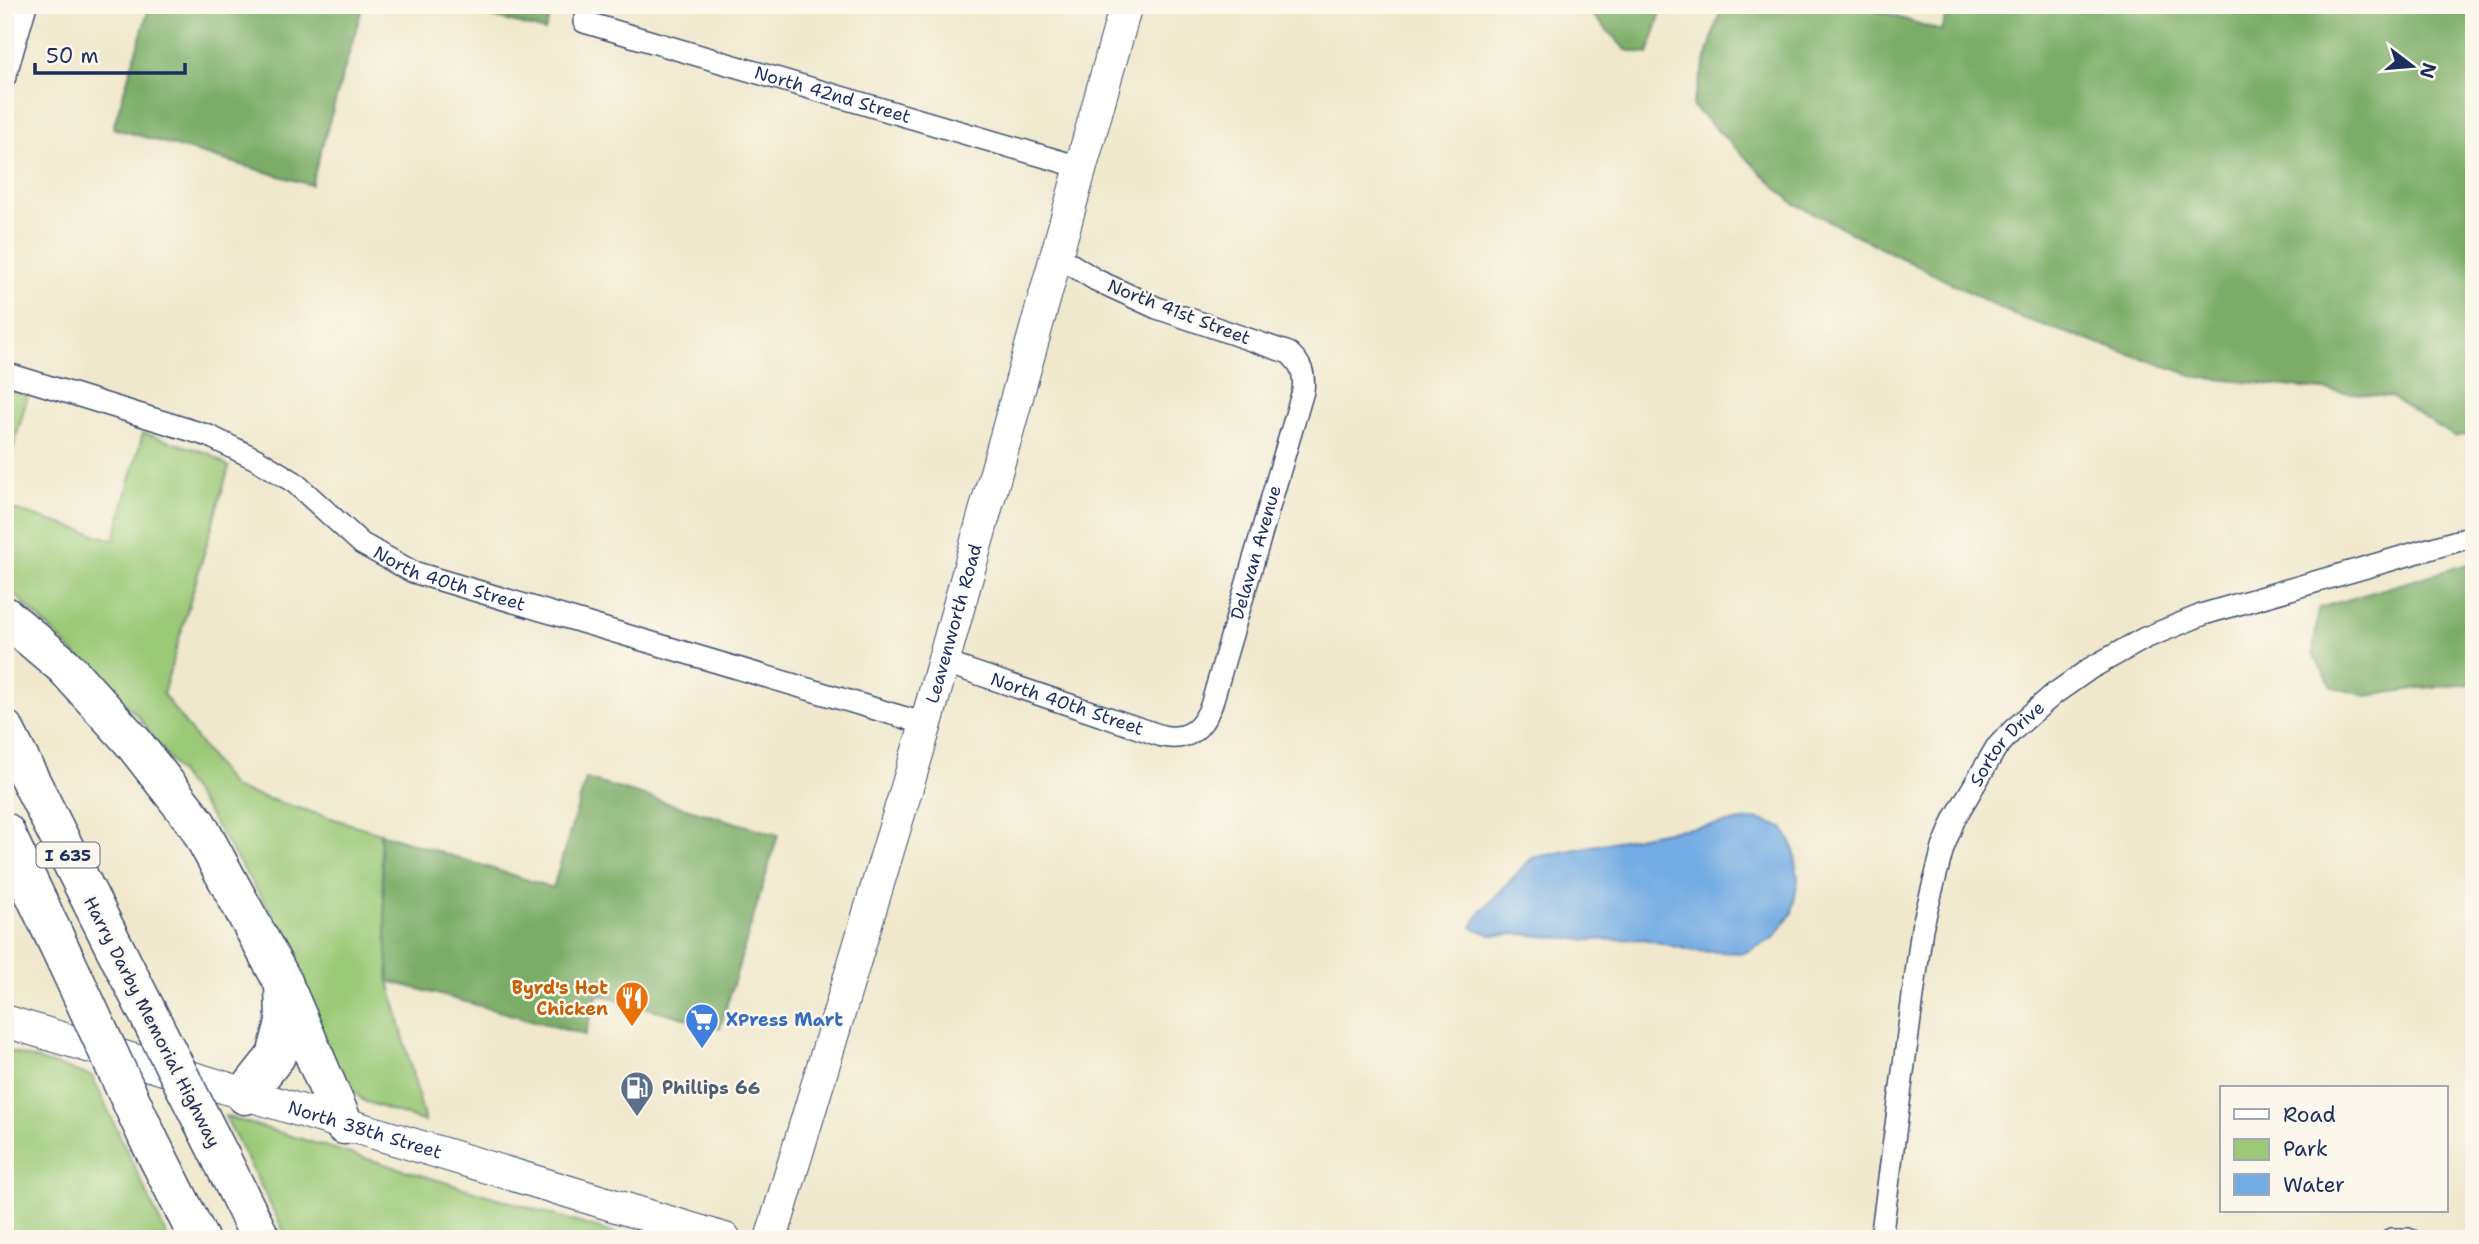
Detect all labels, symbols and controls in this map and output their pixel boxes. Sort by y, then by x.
scale bar [35,32,186,76]
north arrow [2378,32,2448,102]
text: 50 m [46,42,99,70]
street label: North 42nd Street [751,60,914,129]
text: N [2414,60,2442,81]
street label: North 41st Street [1104,274,1254,350]
street label: Delavan Avenue [1225,482,1287,622]
street label: North 40th Street [369,541,528,617]
street label: Leavenworth Road [920,541,988,706]
street label: North 40th Street [987,667,1147,741]
street label: Sortor Drive [1964,696,2050,791]
road number: I 635 [36,842,100,868]
street label: Harry Darby Memorial Highway [78,892,226,1152]
place label: Byrd's Hot Chicken [512,976,608,1021]
restaurant icon: Byrd's Hot Chicken [613,979,651,1028]
supermarket icon: XPress Mart [683,1001,721,1050]
place label: XPress Mart [726,1008,843,1032]
fuel station icon: Phillips 66 [618,1069,656,1118]
place label: Phillips 66 [662,1076,760,1100]
legend [2220,1086,2448,1212]
street label: North 38th Street [285,1095,445,1165]
text: Road [2283,1101,2336,1129]
text: Park [2283,1135,2328,1163]
text: Water [2283,1171,2345,1199]

